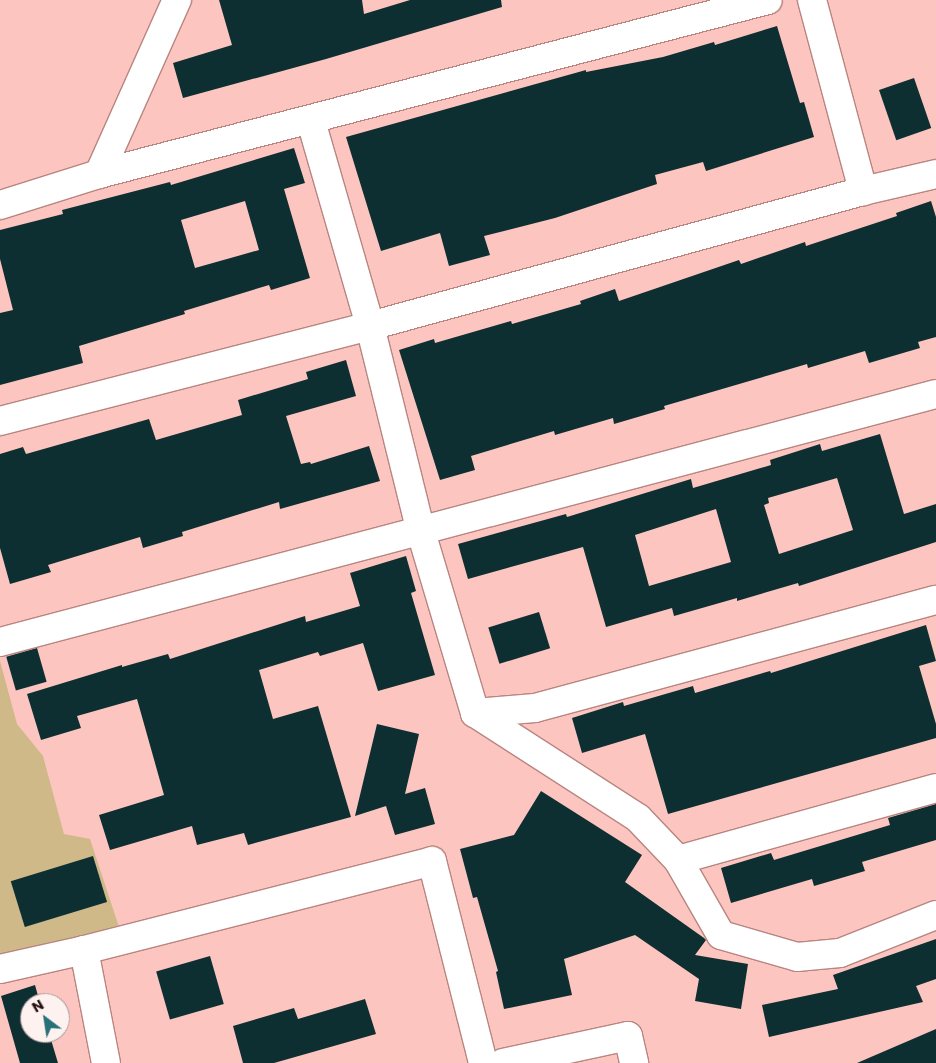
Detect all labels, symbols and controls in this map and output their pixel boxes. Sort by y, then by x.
north arrow [20,993,70,1043]
text: N [28,995,47,1017]

